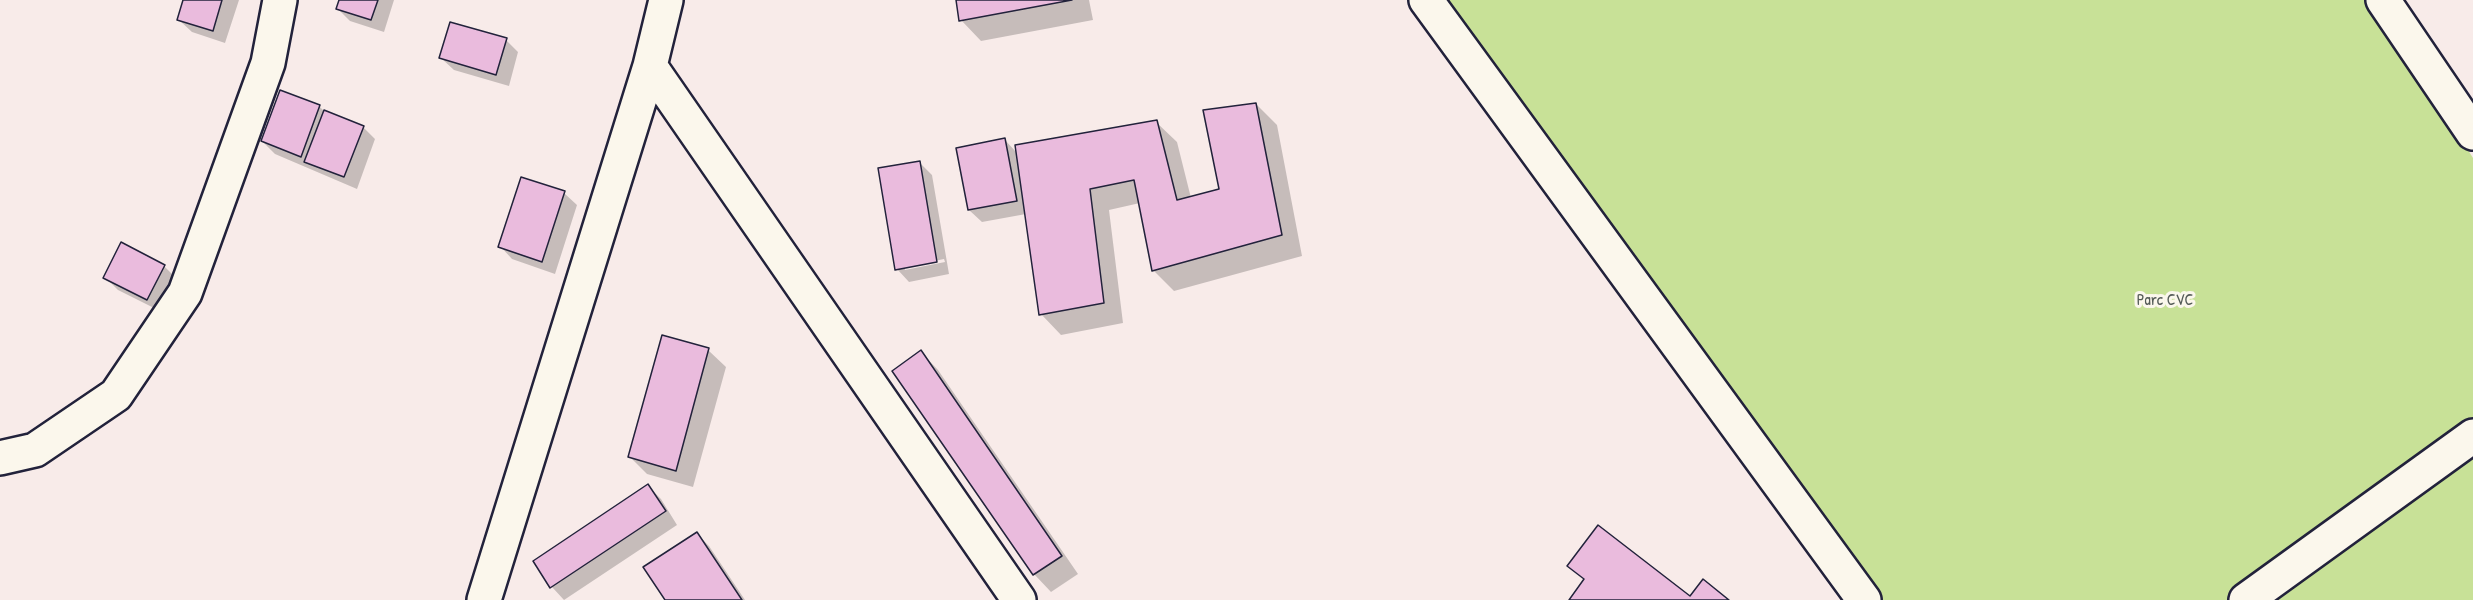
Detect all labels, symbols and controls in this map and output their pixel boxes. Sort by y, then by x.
park label: Parc CVC [2137,291,2193,311]

